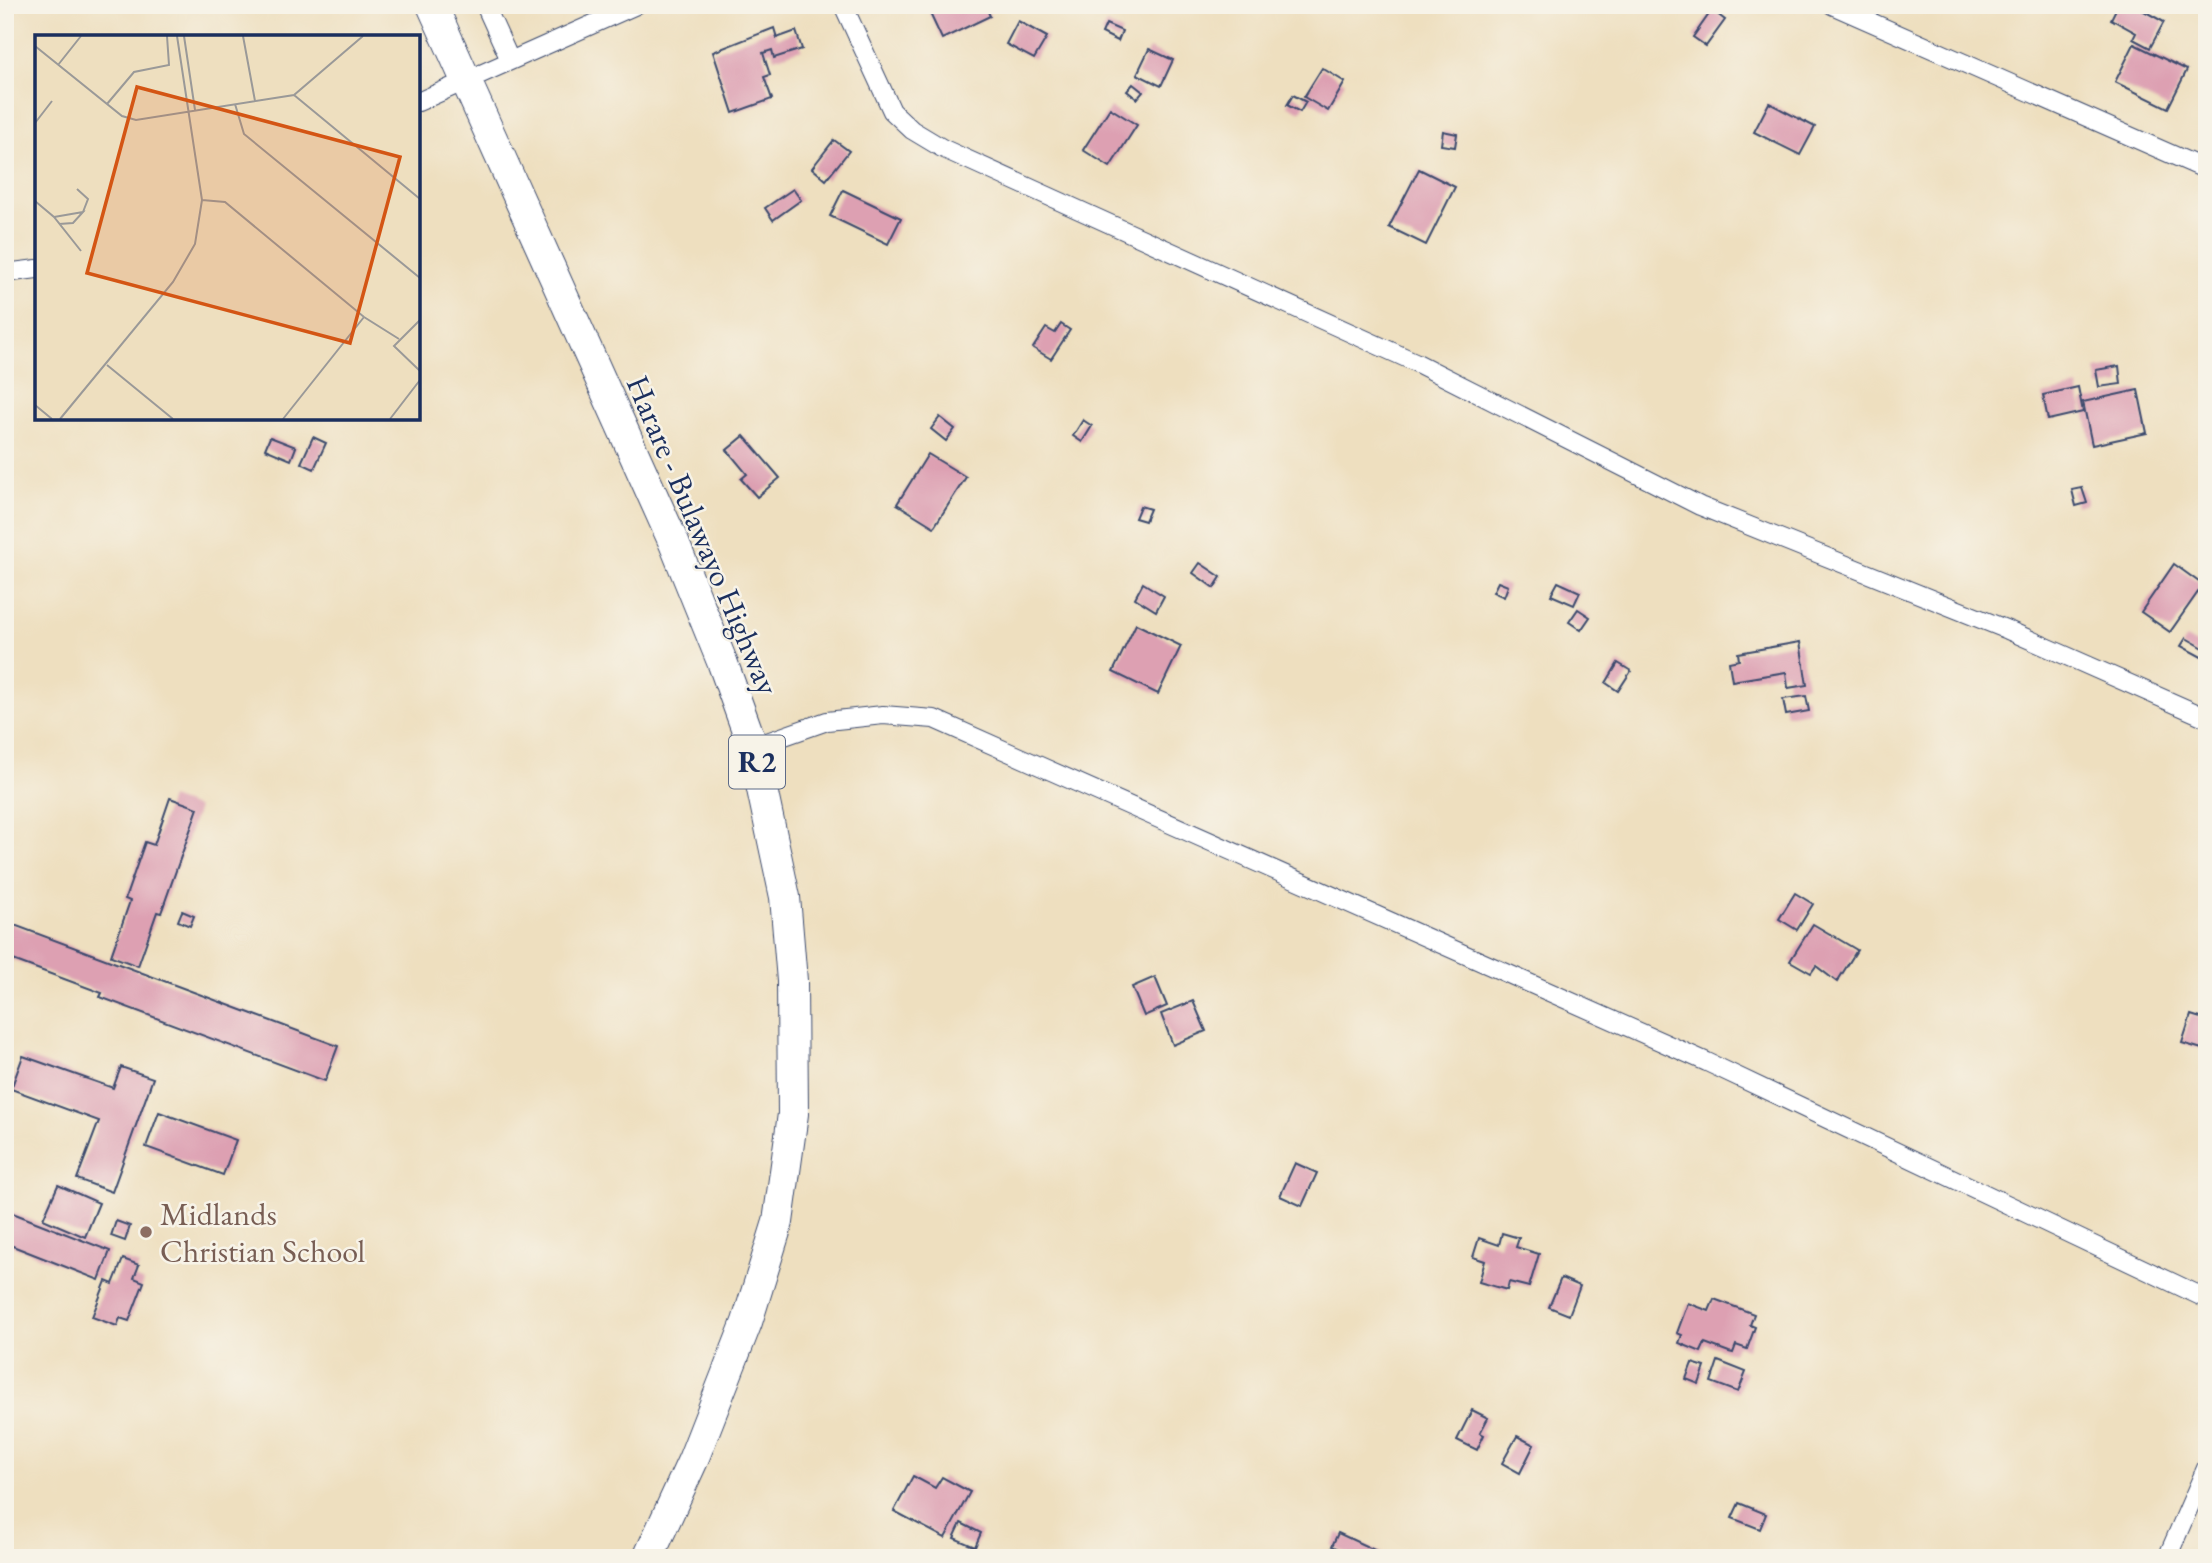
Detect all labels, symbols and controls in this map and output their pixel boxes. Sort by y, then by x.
inset map [35,35,420,420]
street label: Harare - Bulawayo Highway [617,369,790,702]
road number: R2 [729,736,785,789]
place label: Midlands Christian School [160,1193,366,1272]
marker: Midlands Christian School [138,1224,154,1240]

